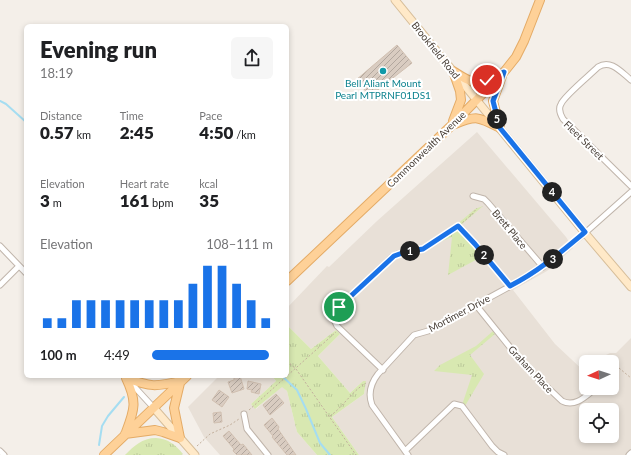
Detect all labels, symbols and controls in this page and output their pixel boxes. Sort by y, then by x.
street label: Brookfield Road [409,19,463,81]
text: Evening run [40,36,157,63]
button: share [231,37,273,79]
pin [470,63,504,97]
text: 18:19 [40,65,73,81]
marker: Bell Aliant Mount Pearl MTPRNF01DS1 [378,66,388,76]
icon: check [476,69,498,91]
place label: Bell Aliant Mount Pearl MTPRNF01DS1 [335,77,431,101]
street label: Commonwealth Avenue [384,108,468,190]
text: Distance [40,109,82,122]
text: Time [120,109,144,122]
text: Pace [199,109,222,122]
pin: 5 [487,109,507,129]
text: 5 [494,112,500,125]
street label: Fleet Street [562,118,607,162]
text: 0.57 [40,122,74,143]
text: 2:45 [120,122,154,143]
text: 4:50 [199,122,233,143]
text: km [74,128,91,141]
text: /km [233,128,256,141]
text: Elevation [40,177,85,190]
text: Heart rate [120,177,169,190]
text: kcal [199,177,218,190]
pin: 4 [542,182,562,202]
text: 4 [549,185,555,198]
text: 3 [40,190,50,211]
text: 161 [120,190,149,211]
text: 35 [199,190,219,211]
text: m [50,196,62,209]
text: bpm [149,196,173,209]
street label: Brett Place [490,207,530,251]
text: Elevation [40,236,93,252]
text: 108–111 m [206,236,273,252]
pin: 1 [400,241,420,261]
text: 1 [407,244,413,257]
pin: 2 [474,245,494,265]
text: 2 [481,248,487,261]
pin: 3 [543,249,563,269]
text: 3 [550,252,556,265]
pin [322,290,356,324]
street label: Mortimer Drive [426,292,492,334]
icon: arrive [328,296,350,318]
street label: Graham Place [506,343,556,395]
text: 100 m [40,347,77,363]
text: 4:49 [104,347,130,363]
north arrow [579,355,619,395]
map controls [579,355,619,443]
button: locate [579,403,619,443]

